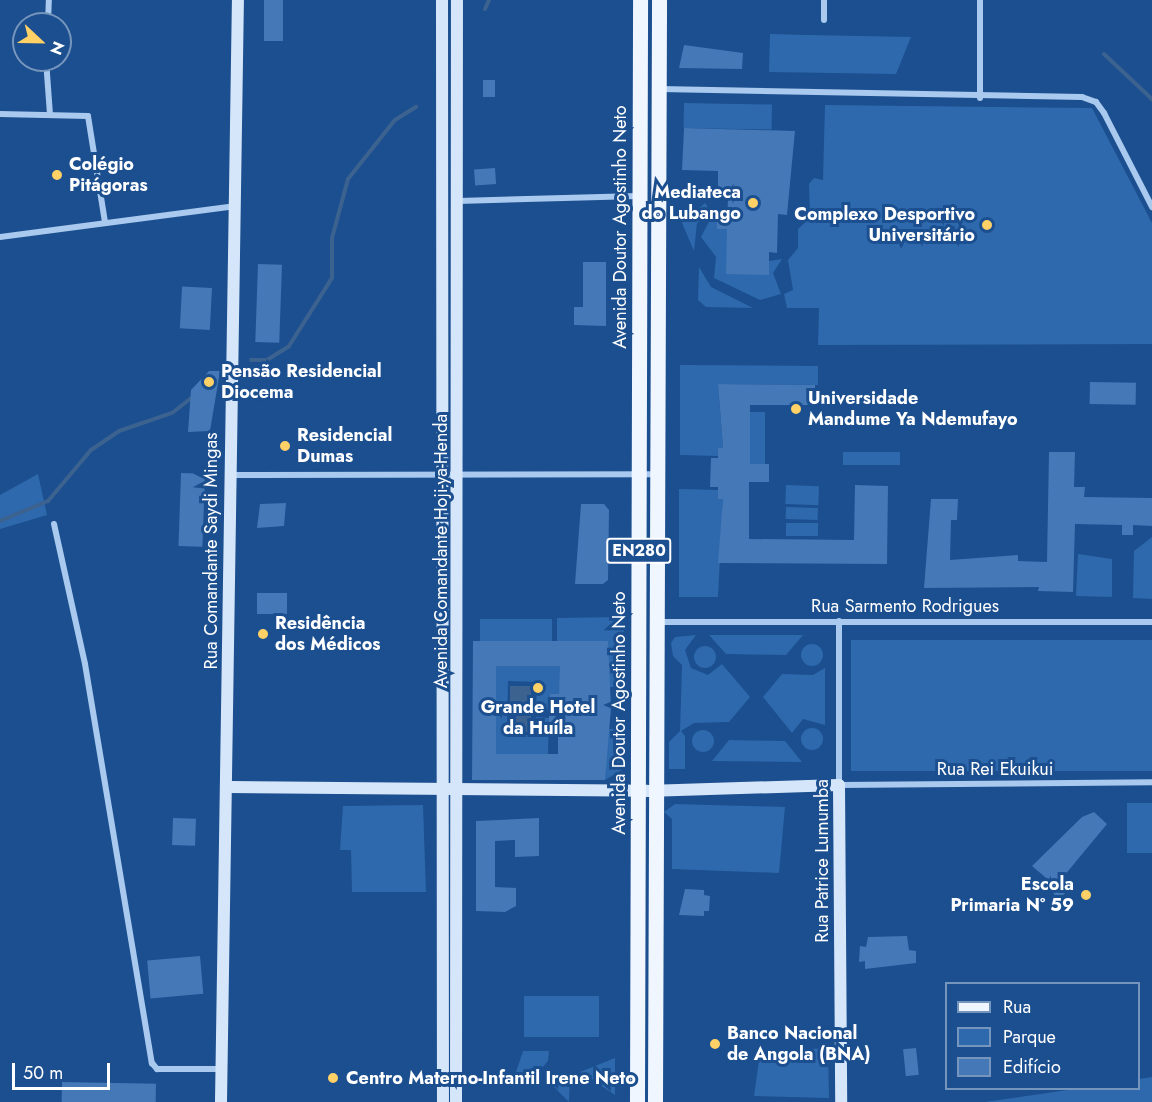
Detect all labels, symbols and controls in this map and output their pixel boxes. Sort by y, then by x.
north arrow [12,12,72,72]
text: N [44,38,70,58]
street label: Avenida Doutor Agostinho Neto [609,105,631,349]
place label: Colégio Pitágoras [69,154,148,196]
marker: Colégio Pitágoras [50,168,64,182]
place label: Mediateca do Lubango [642,182,741,224]
marker: Mediateca do Lubango [746,196,760,210]
place label: Complexo Desportivo Universitário [794,204,975,246]
marker: Complexo Desportivo Universitário [980,218,994,232]
place label: Pensão Residencial Diocema [221,361,382,404]
marker: Pensão Residencial Diocema [202,375,216,389]
place label: Universidade Mandume Ya Ndemufayo [808,388,1018,430]
marker: Universidade Mandume Ya Ndemufayo [789,402,803,416]
street label: Avenida Comandante Hoji-ya-Henda [430,414,452,688]
place label: Residencial Dumas [297,425,392,468]
street label: Rua Comandante Saydi Mingas [200,433,222,669]
marker: Residencial Dumas [278,439,292,453]
road number: EN280 [606,538,672,564]
street label: Avenida Doutor Agostinho Neto [608,591,630,835]
street label: Rua Sarmento Rodrigues [811,595,999,617]
place label: Residência dos Médicos [275,613,380,656]
marker: Residência dos Médicos [256,627,270,641]
marker: Grande Hotel da Huíla [531,681,545,695]
place label: Grande Hotel da Huíla [481,697,595,740]
street label: Rua Rei Ekuikui [937,758,1053,780]
street label: Rua Patrice Lumumba [811,779,833,943]
place label: Escola Primaria Nº 59 [951,874,1074,916]
marker: Escola Primaria Nº 59 [1079,888,1093,902]
legend [945,982,1140,1090]
text: Rua [1003,994,1031,1020]
place label: Banco Nacional de Angola (BNA) [727,1023,871,1066]
text: Parque [1003,1024,1056,1050]
marker: Banco Nacional de Angola (BNA) [708,1037,722,1051]
scale bar [15,1051,112,1089]
text: Edifício [1003,1054,1061,1080]
text: 50 m [23,1060,63,1086]
place label: Centro Materno-Infantil Irene Neto [346,1067,636,1089]
marker: Centro Materno-Infantil Irene Neto [324,1069,342,1087]

